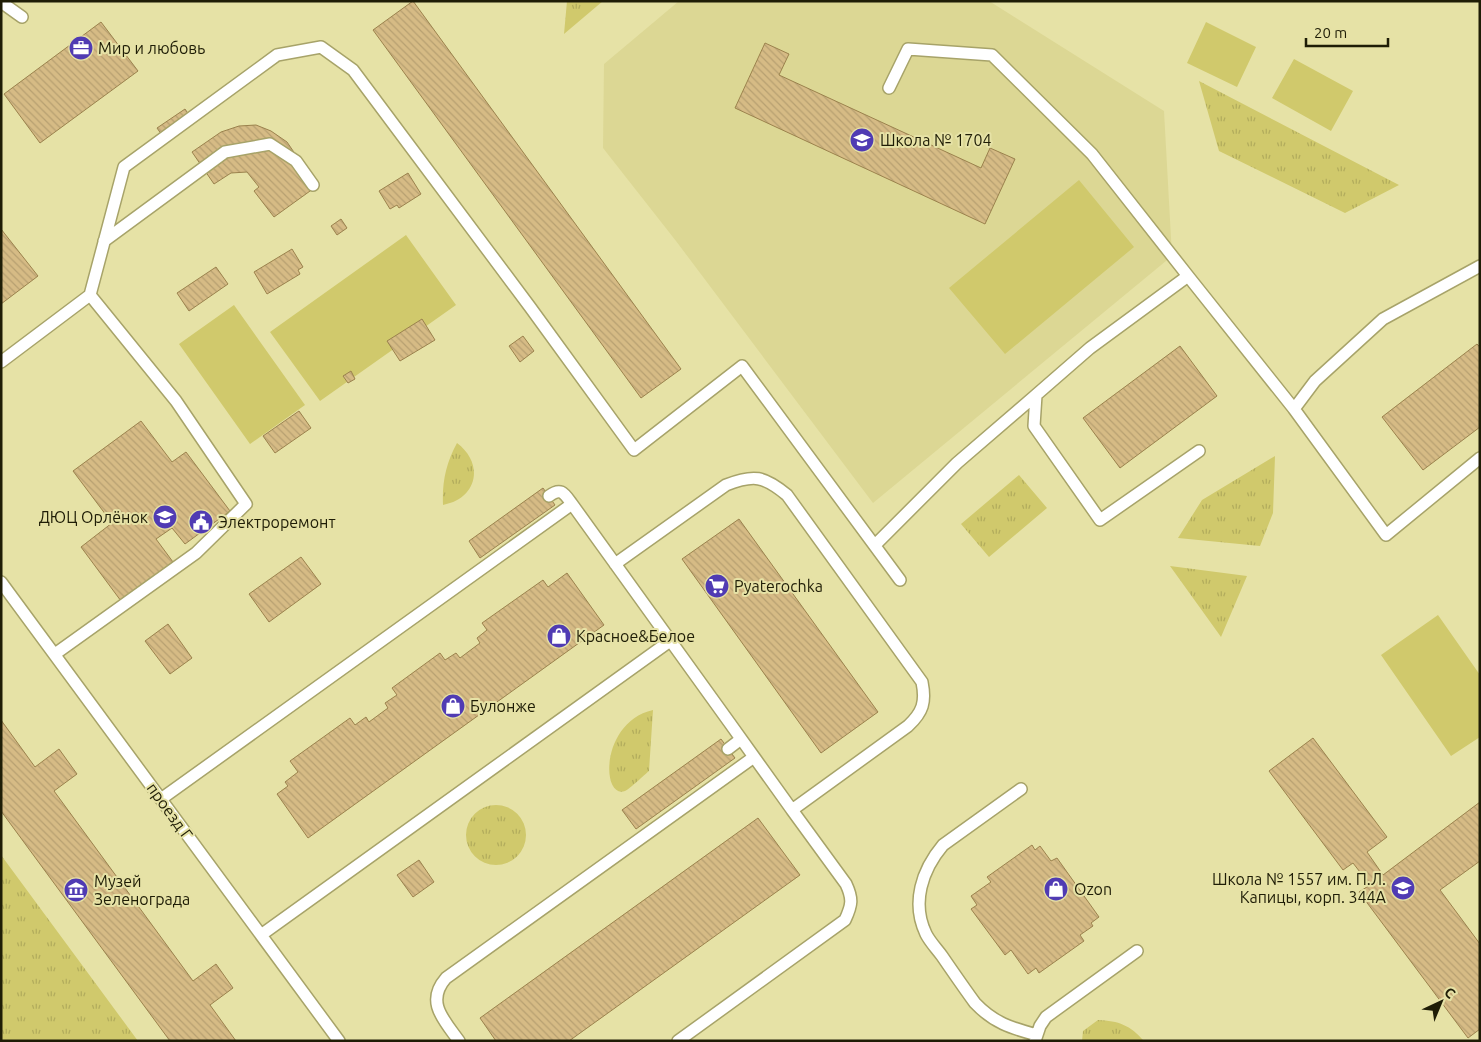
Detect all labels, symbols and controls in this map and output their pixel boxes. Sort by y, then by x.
scale bar [1306,15,1388,47]
text: 20 m [1314,24,1347,41]
office icon: Мир и любовь [68,35,94,61]
place label: Мир и любовь [98,39,205,57]
school or university icon: Школа № 1704 [849,127,875,153]
place label: Школа № 1704 [880,131,991,149]
school or university icon: ДЮЦ Орлёнок [152,504,178,530]
place label: ДЮЦ Орлёнок [39,508,148,526]
public building icon: Электроремонт [188,509,214,535]
place label: Электроремонт [218,513,336,531]
supermarket icon: Pyaterochka [704,573,730,599]
place label: Pyaterochka [734,577,823,595]
shop icon: Красное&Белое [546,623,572,649]
place label: Красное&Белое [576,627,695,645]
shop icon: Булонже [440,693,466,719]
place label: Булонже [470,697,536,715]
street label: проезд Г [144,779,197,843]
place label: Школа № 1557 им. П.Л. Капицы, корп. 344А [1212,870,1387,906]
place label: Музей Зеленограда [94,872,190,908]
school or university icon: Школа № 1557 им. П.Л. Капицы, корп. 344А [1390,875,1416,901]
shop icon: Ozon [1043,876,1069,902]
museum icon: Музей Зеленограда [63,877,89,903]
place label: Ozon [1074,880,1112,898]
north arrow [1416,977,1466,1027]
text: С [1441,984,1459,1002]

